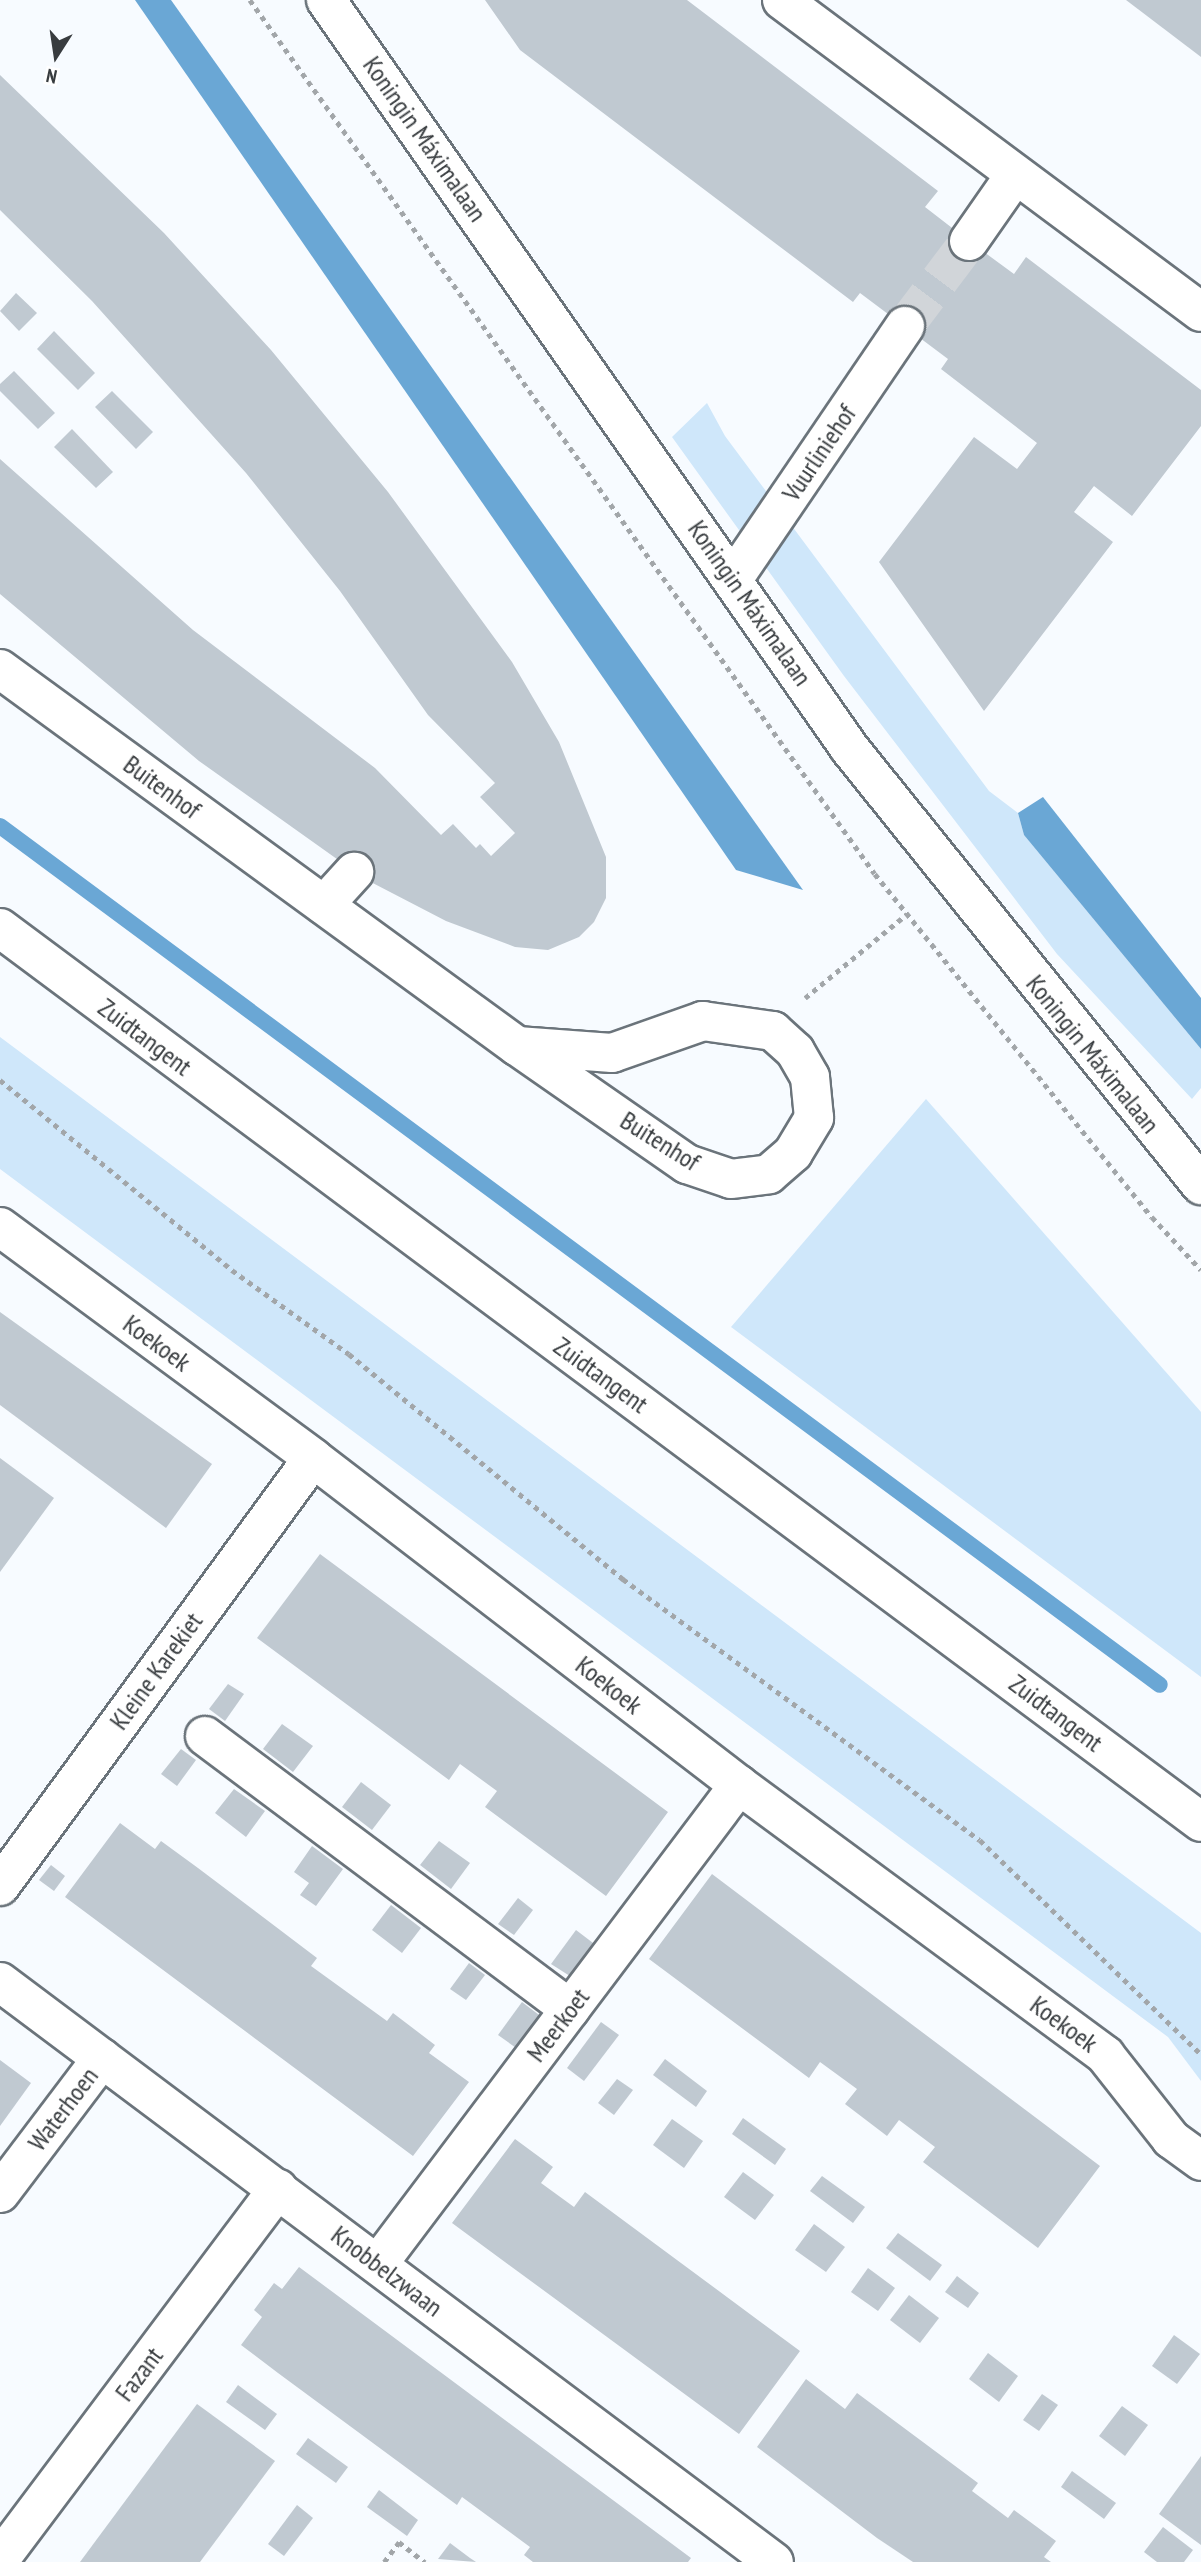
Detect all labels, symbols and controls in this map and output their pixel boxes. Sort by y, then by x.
north arrow [21,21,91,91]
street label: Koningin Máximalaan [357,51,493,227]
text: N [44,64,59,89]
street label: Vuurliniehof [776,399,862,507]
street label: Koningin Máximalaan [682,515,818,691]
street label: Buitenhof [117,749,207,825]
street label: Koningin Máximalaan [1020,969,1166,1139]
street label: Zuidtangent [92,992,198,1082]
street label: Buitenhof [615,1105,705,1177]
street label: Koekoek [117,1308,197,1378]
street label: Zuidtangent [548,1330,654,1420]
street label: Kleine Karekiet [103,1606,209,1736]
street label: Koekoek [570,1649,648,1721]
street label: Zuidtangent [1003,1668,1109,1758]
street label: Meerkoet [520,1982,596,2068]
street label: Koekoek [1024,1989,1104,2059]
street label: Waterhoen [21,2061,105,2157]
street label: Knobbelzwaan [325,2219,449,2323]
street label: Fazant [109,2341,169,2407]

